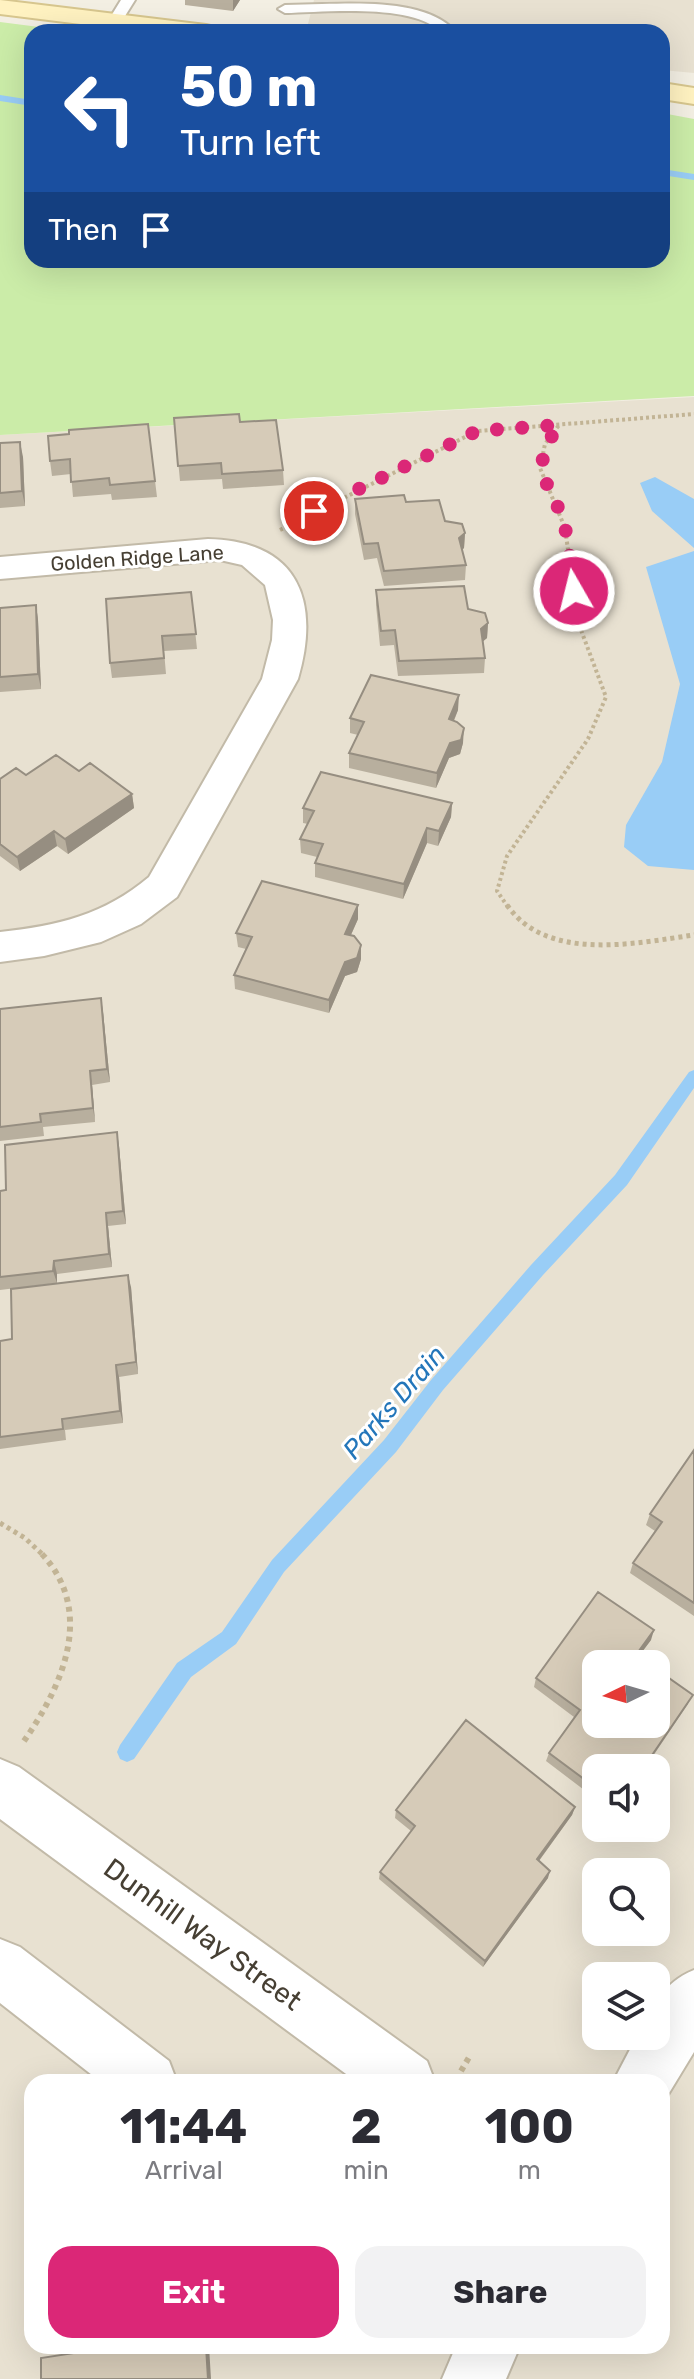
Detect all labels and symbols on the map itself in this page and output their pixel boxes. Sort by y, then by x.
pin [280,477,348,545]
street label: Golden Ridge Lane [50,540,224,576]
position arrow [532,549,616,633]
water label: Parks Drain [337,1339,452,1465]
north arrow [582,1650,670,1738]
street label: Dunhill Way Street [97,1852,308,2017]

